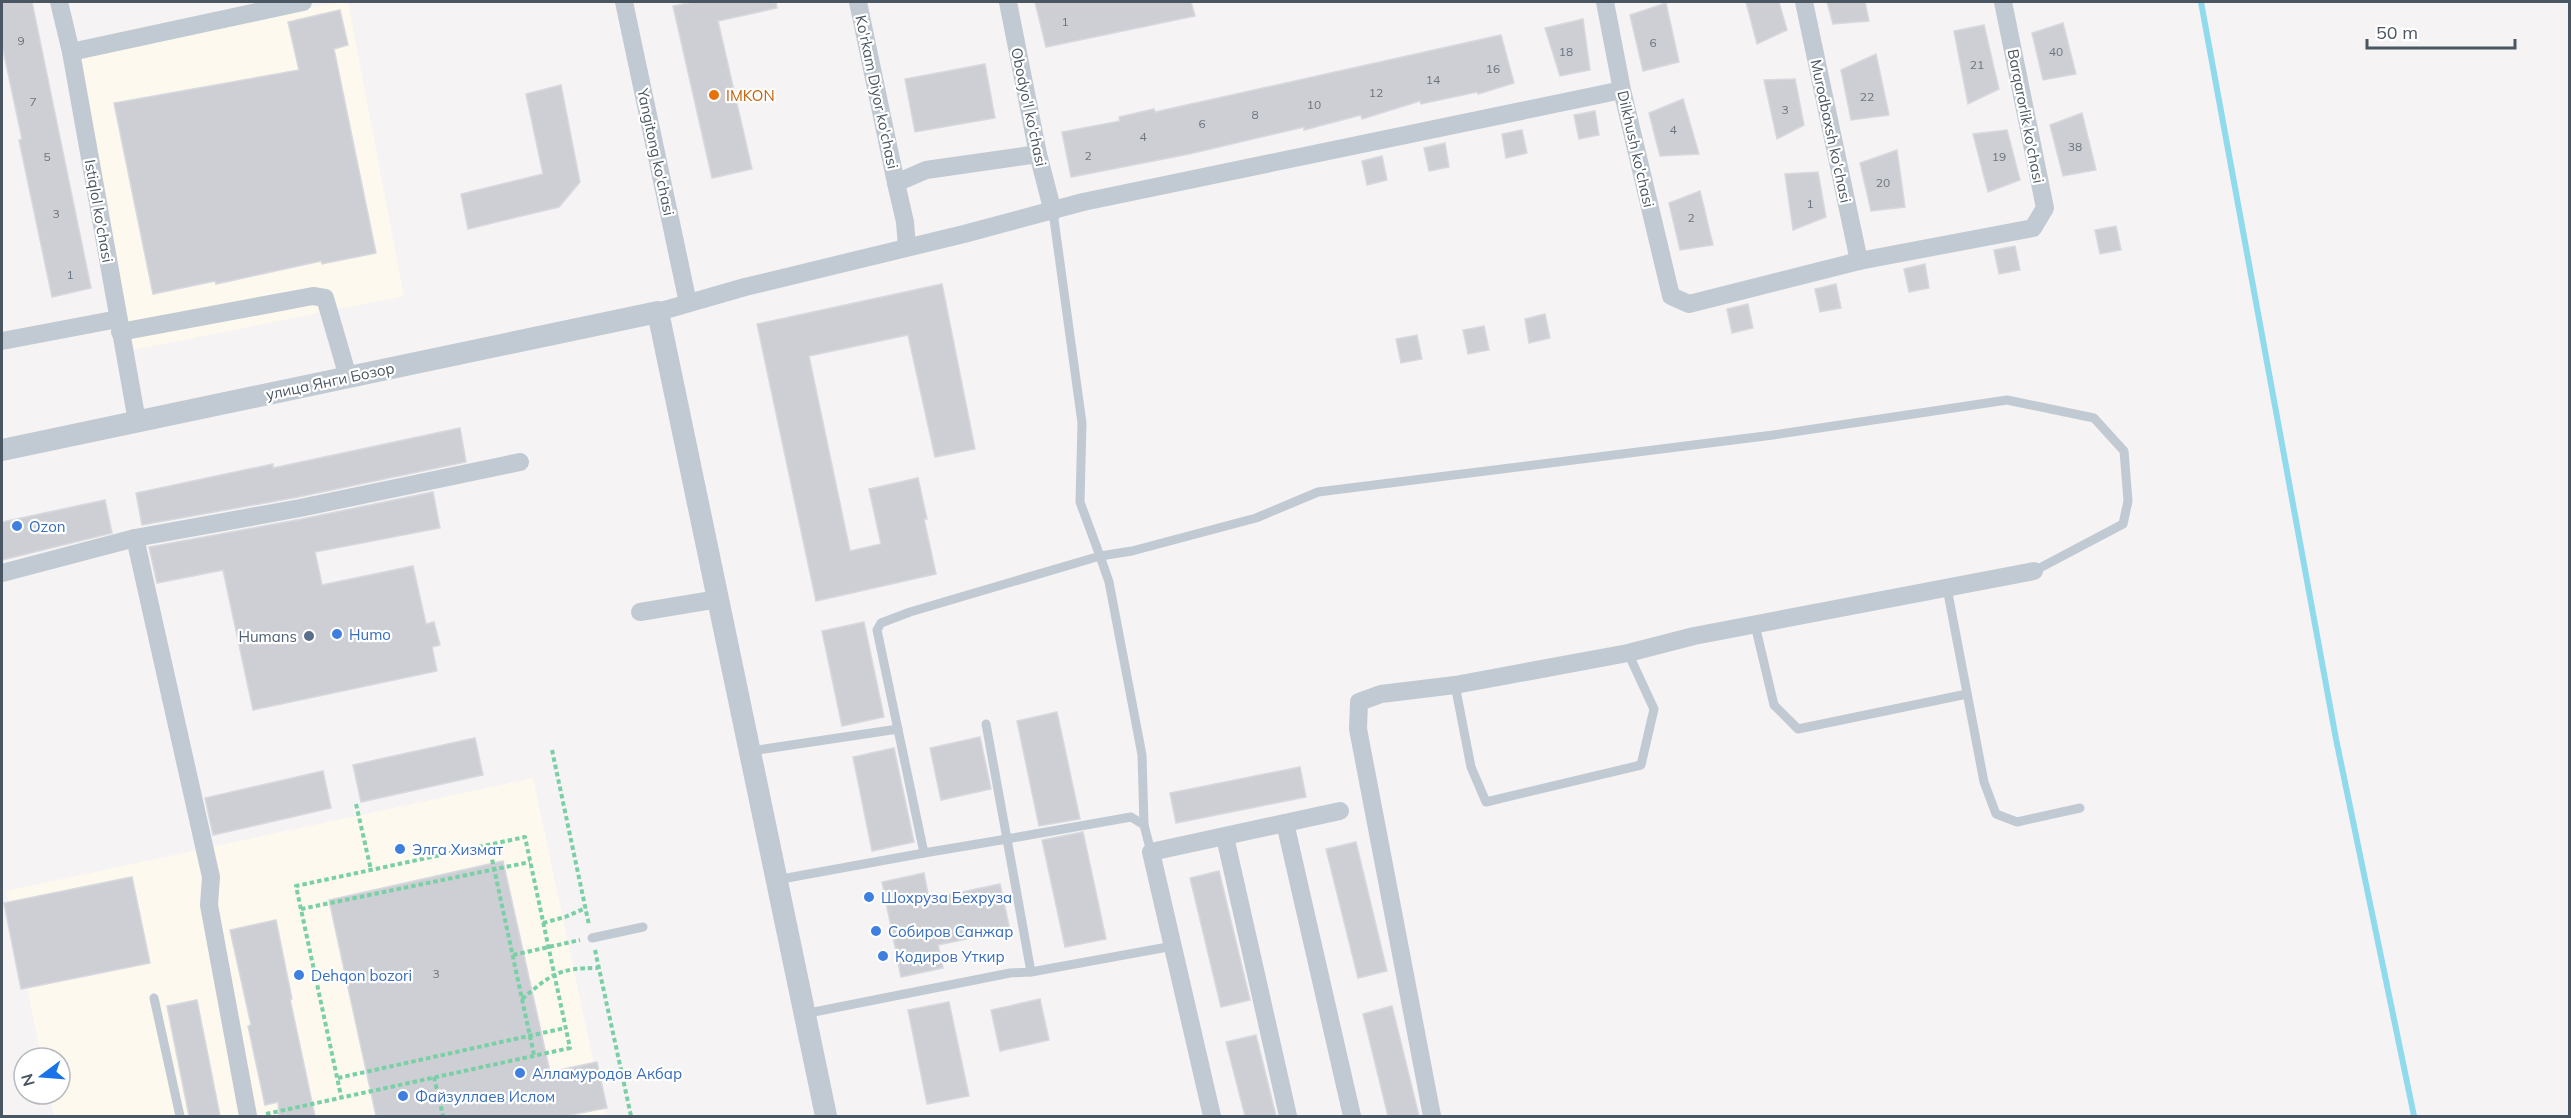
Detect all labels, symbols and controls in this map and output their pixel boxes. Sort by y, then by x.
scale bar [2367,12,2516,50]
street label: Ko'rkam Diyor ko'chasi [851,13,903,171]
house number: 1 [1061,14,1069,29]
text: 50 m [2376,21,2418,44]
house number: 9 [17,33,25,48]
house number: 6 [1649,35,1657,50]
house number: 18 [1559,44,1573,59]
house number: 40 [2049,44,2063,59]
street label: Obodyo'l ko'chasi [1007,46,1051,168]
street label: Barqarorlik ko'chasi [2004,47,2048,185]
house number: 21 [1970,57,1984,72]
street label: Murodbaxsh ko'chasi [1807,58,1855,204]
house number: 16 [1486,61,1500,76]
house number: 14 [1426,72,1440,87]
house number: 12 [1369,85,1383,100]
street label: Yangitong ko'chasi [633,86,679,217]
place label: IMKON [726,86,775,105]
marker: IMKON [707,88,721,102]
street label: Dilkhush ko'chasi [1613,89,1659,209]
house number: 22 [1860,89,1874,104]
house number: 7 [29,94,37,109]
house number: 10 [1307,97,1321,112]
house number: 3 [1781,102,1789,117]
house number: 8 [1251,107,1259,122]
house number: 6 [1198,116,1206,131]
house number: 4 [1669,122,1677,137]
house number: 4 [1139,129,1147,144]
house number: 38 [2068,139,2082,154]
house number: 2 [1084,148,1092,163]
house number: 5 [43,149,51,164]
house number: 19 [1992,149,2006,164]
street label: Istiqlol ko'chasi [81,158,117,264]
house number: 20 [1876,175,1890,190]
house number: 1 [1806,196,1814,211]
house number: 3 [52,206,60,221]
house number: 2 [1687,210,1695,225]
house number: 1 [66,267,74,282]
street label: улица Янги Бозор [264,358,396,404]
place label: Ozon [29,517,66,536]
marker: Ozon [10,519,24,533]
place label: Humo [349,625,391,644]
place label: Humans [238,627,297,646]
marker: Humo [330,627,344,641]
marker: Humans [302,629,316,643]
place label: Элга Хизмат [412,840,503,859]
marker: Элга Хизмат [393,842,407,856]
place label: Шохруза Бехруза [881,888,1012,907]
marker: Шохруза Бехруза [862,890,876,904]
place label: Собиров Санжар [888,922,1013,941]
marker: Собиров Санжар [869,924,883,938]
place label: Кодиров Уткир [895,947,1005,966]
marker: Кодиров Уткир [876,949,890,963]
place label: Dehqon bozori [311,966,412,985]
house number: 3 [432,966,440,981]
marker: Dehqon bozori [292,968,306,982]
north arrow [12,1046,72,1106]
place label: Алламуродов Акбар [532,1064,682,1083]
marker: Алламуродов Акбар [513,1066,527,1080]
text: N [16,1072,39,1089]
place label: Файзуллаев Ислом [415,1087,555,1106]
marker: Файзуллаев Ислом [396,1089,410,1103]

